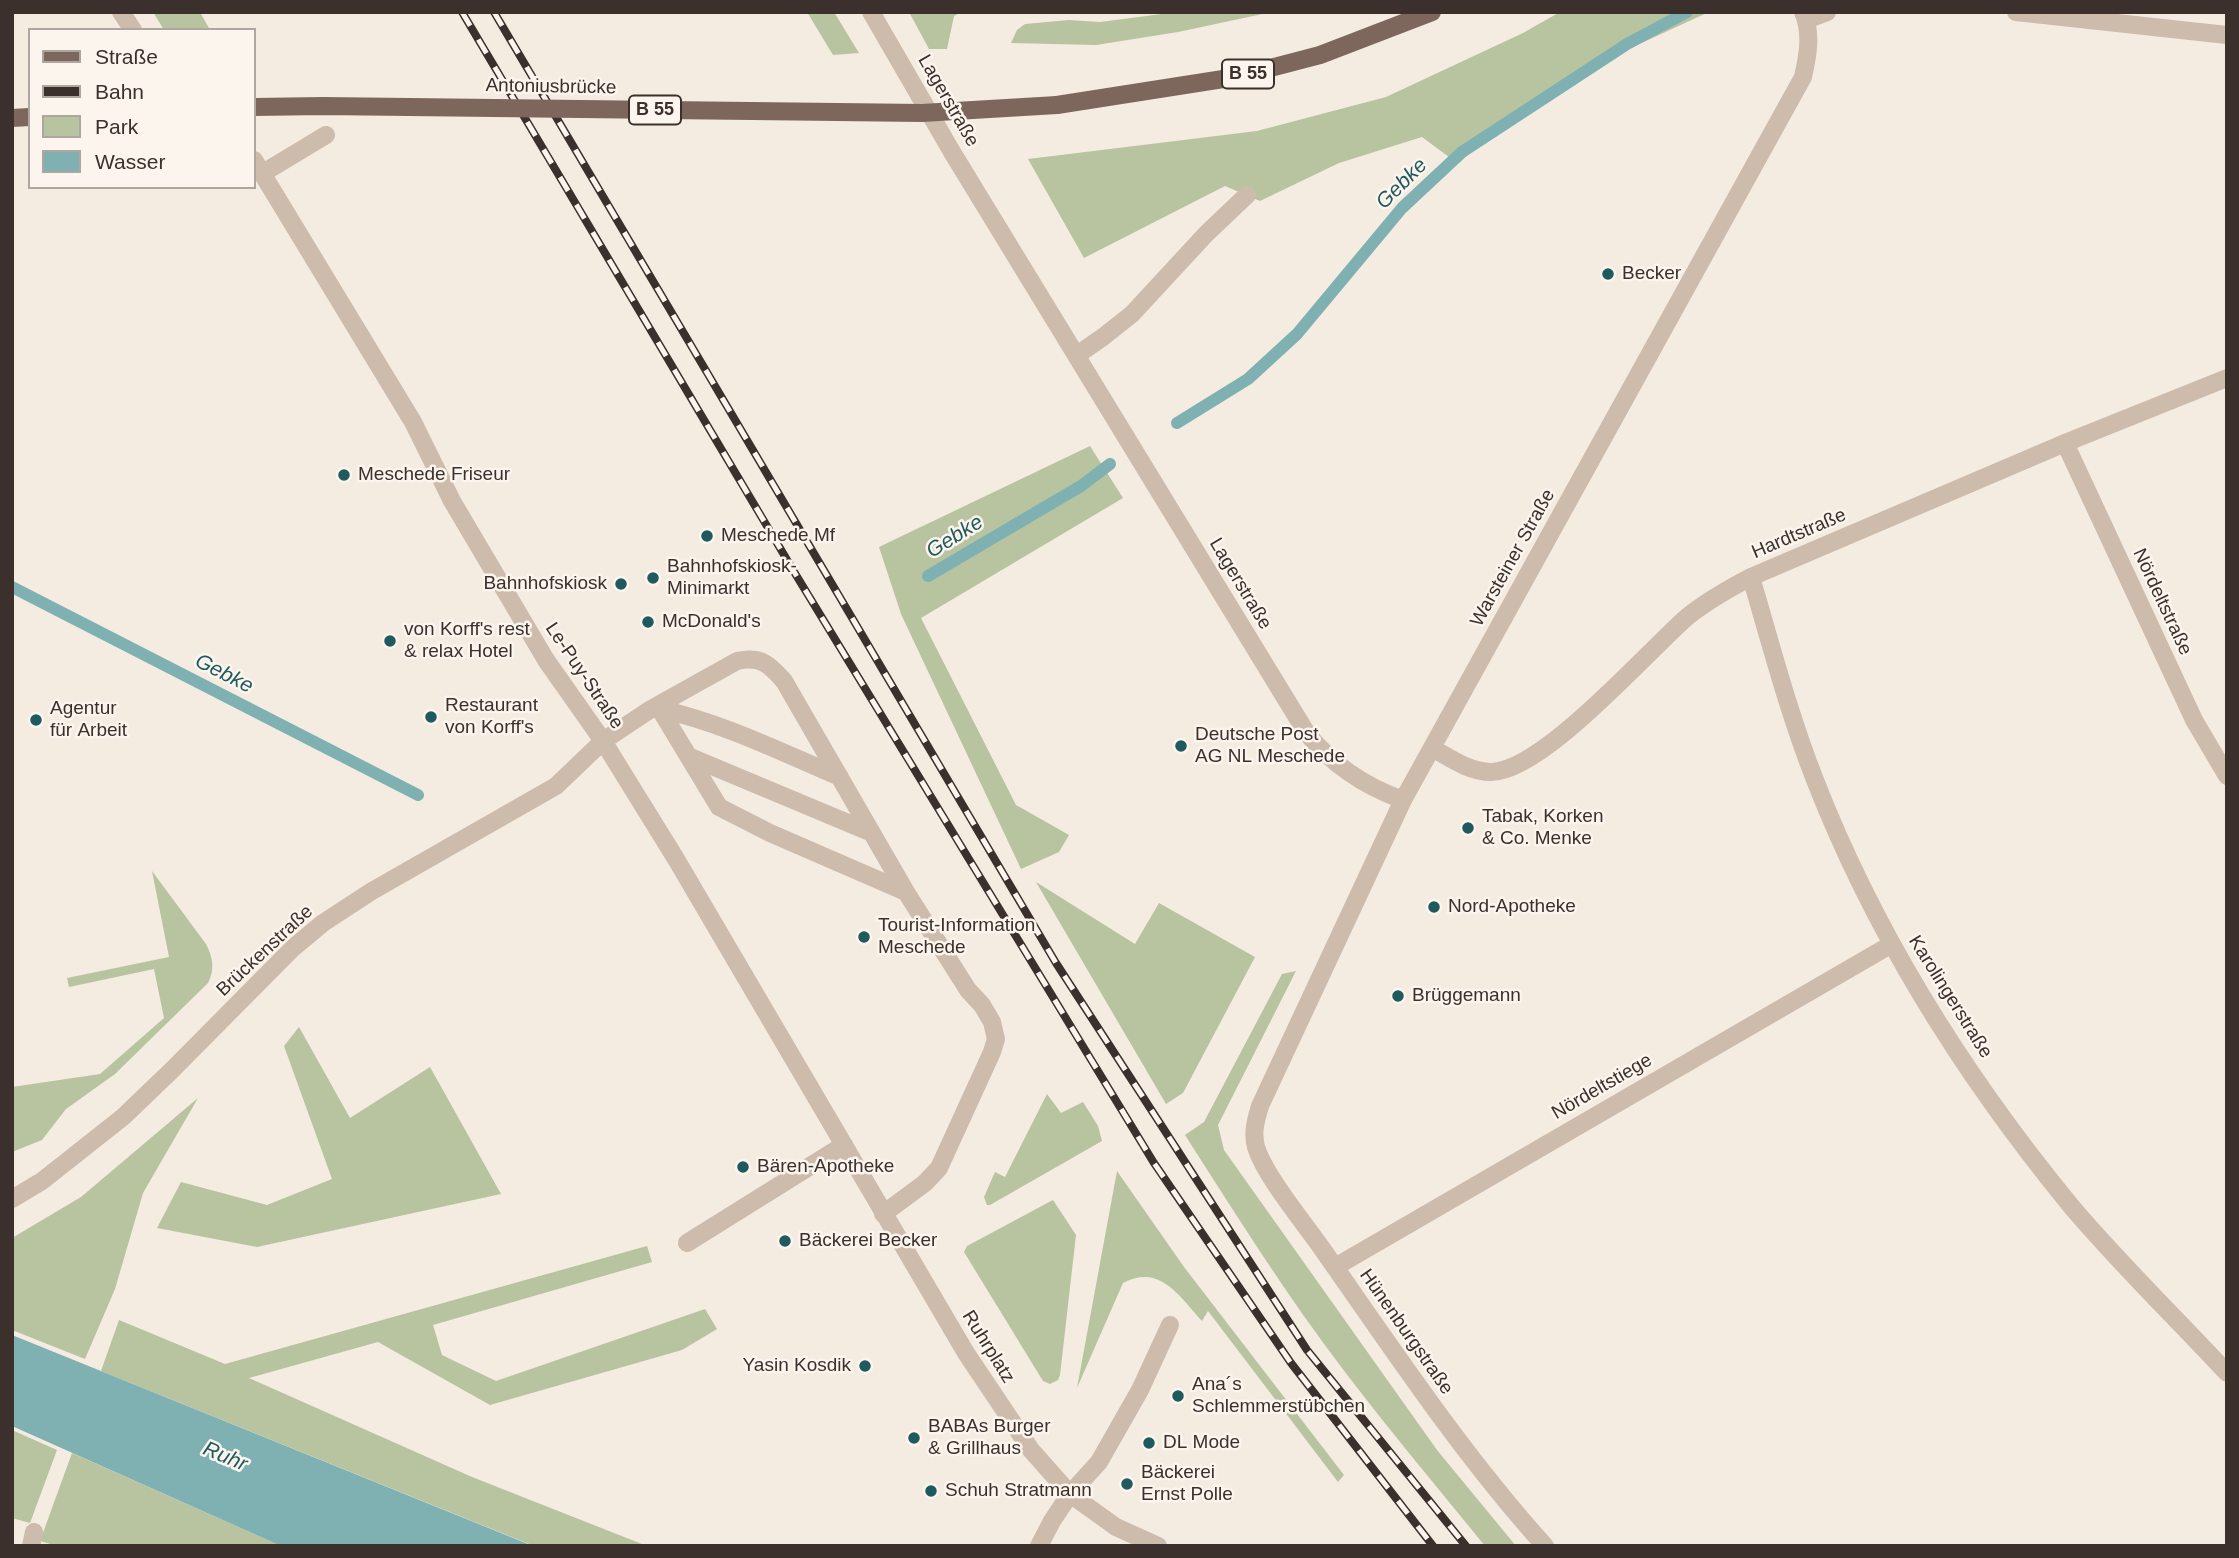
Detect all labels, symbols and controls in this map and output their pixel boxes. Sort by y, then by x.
legend [28,28,256,189]
text: Straße [95,45,158,68]
street label: Lagerstraße [913,51,983,151]
road number: B 55 [1222,60,1274,88]
street label: Antoniusbrücke [485,74,617,100]
text: Bahn [95,80,144,103]
road number: B 55 [629,96,681,124]
text: Park [95,115,138,138]
text: Wasser [95,150,165,173]
water label: Gebke [1371,153,1433,215]
place label: Becker [1622,263,1681,285]
marker: Becker [1600,266,1616,282]
place label: Meschede Friseur [358,464,510,486]
marker: Meschede Friseur [336,467,352,483]
street label: Warsteiner Straße [1466,485,1560,631]
street label: Hardtstraße [1748,504,1850,564]
water label: Gebke [922,510,988,564]
place label: Meschede Mf [721,525,835,547]
marker: Meschede Mf [699,528,715,544]
street label: Lagerstraße [1204,534,1276,634]
street label: Nördeltstraße [2127,545,2197,659]
place label: Bahnhofskiosk- Minimarkt [667,556,797,600]
marker: Bahnhofskiosk- Minimarkt [645,570,661,586]
place label: Bahnhofskiosk [483,573,607,595]
marker: Bahnhofskiosk [613,576,629,592]
place label: McDonald's [662,611,761,633]
marker: McDonald's [640,614,656,630]
street label: Le-Puy-Straße [540,618,628,734]
place label: von Korff's rest & relax Hotel [404,619,530,663]
marker: von Korff's rest & relax Hotel [382,633,398,649]
water label: Gebke [191,649,257,699]
place label: Restaurant von Korff's [445,695,538,739]
place label: Agentur für Arbeit [50,698,127,742]
marker: Restaurant von Korff's [423,709,439,725]
marker: Agentur für Arbeit [28,712,44,728]
place label: Deutsche Post AG NL Meschede [1195,724,1345,768]
marker: Deutsche Post AG NL Meschede [1173,738,1189,754]
place label: Tabak, Korken & Co. Menke [1482,806,1603,850]
marker: Tabak, Korken & Co. Menke [1460,820,1476,836]
place label: Nord-Apotheke [1448,896,1576,918]
marker: Nord-Apotheke [1426,899,1442,915]
street label: Brückenstraße [212,901,318,1001]
place label: Tourist-Information Meschede [878,915,1035,959]
marker: Tourist-Information Meschede [856,929,872,945]
street label: Karolingerstraße [1903,931,1997,1063]
place label: Brüggemann [1412,985,1521,1007]
marker: Brüggemann [1390,988,1406,1004]
street label: Nördeltstiege [1548,1049,1656,1125]
place label: Bären-Apotheke [757,1156,894,1178]
marker: Bären-Apotheke [735,1159,751,1175]
place label: Bäckerei Becker [799,1230,937,1252]
marker: Bäckerei Becker [777,1233,793,1249]
street label: Hünenburgstraße [1354,1265,1458,1399]
street label: Ruhrplatz [957,1306,1019,1388]
place label: Yasin Kosdik [743,1355,851,1377]
marker: Yasin Kosdik [857,1358,873,1374]
place label: Ana´s Schlemmerstübchen [1192,1374,1365,1418]
marker: Ana´s Schlemmerstübchen [1170,1388,1186,1404]
place label: BABAs Burger & Grillhaus [928,1416,1050,1460]
marker: BABAs Burger & Grillhaus [906,1430,922,1446]
place label: DL Mode [1163,1432,1240,1454]
marker: DL Mode [1141,1435,1157,1451]
water label: Ruhr [199,1437,251,1477]
place label: Bäckerei Ernst Polle [1141,1462,1233,1506]
marker: Bäckerei Ernst Polle [1119,1476,1135,1492]
place label: Schuh Stratmann [945,1480,1092,1502]
marker: Schuh Stratmann [923,1483,939,1499]

